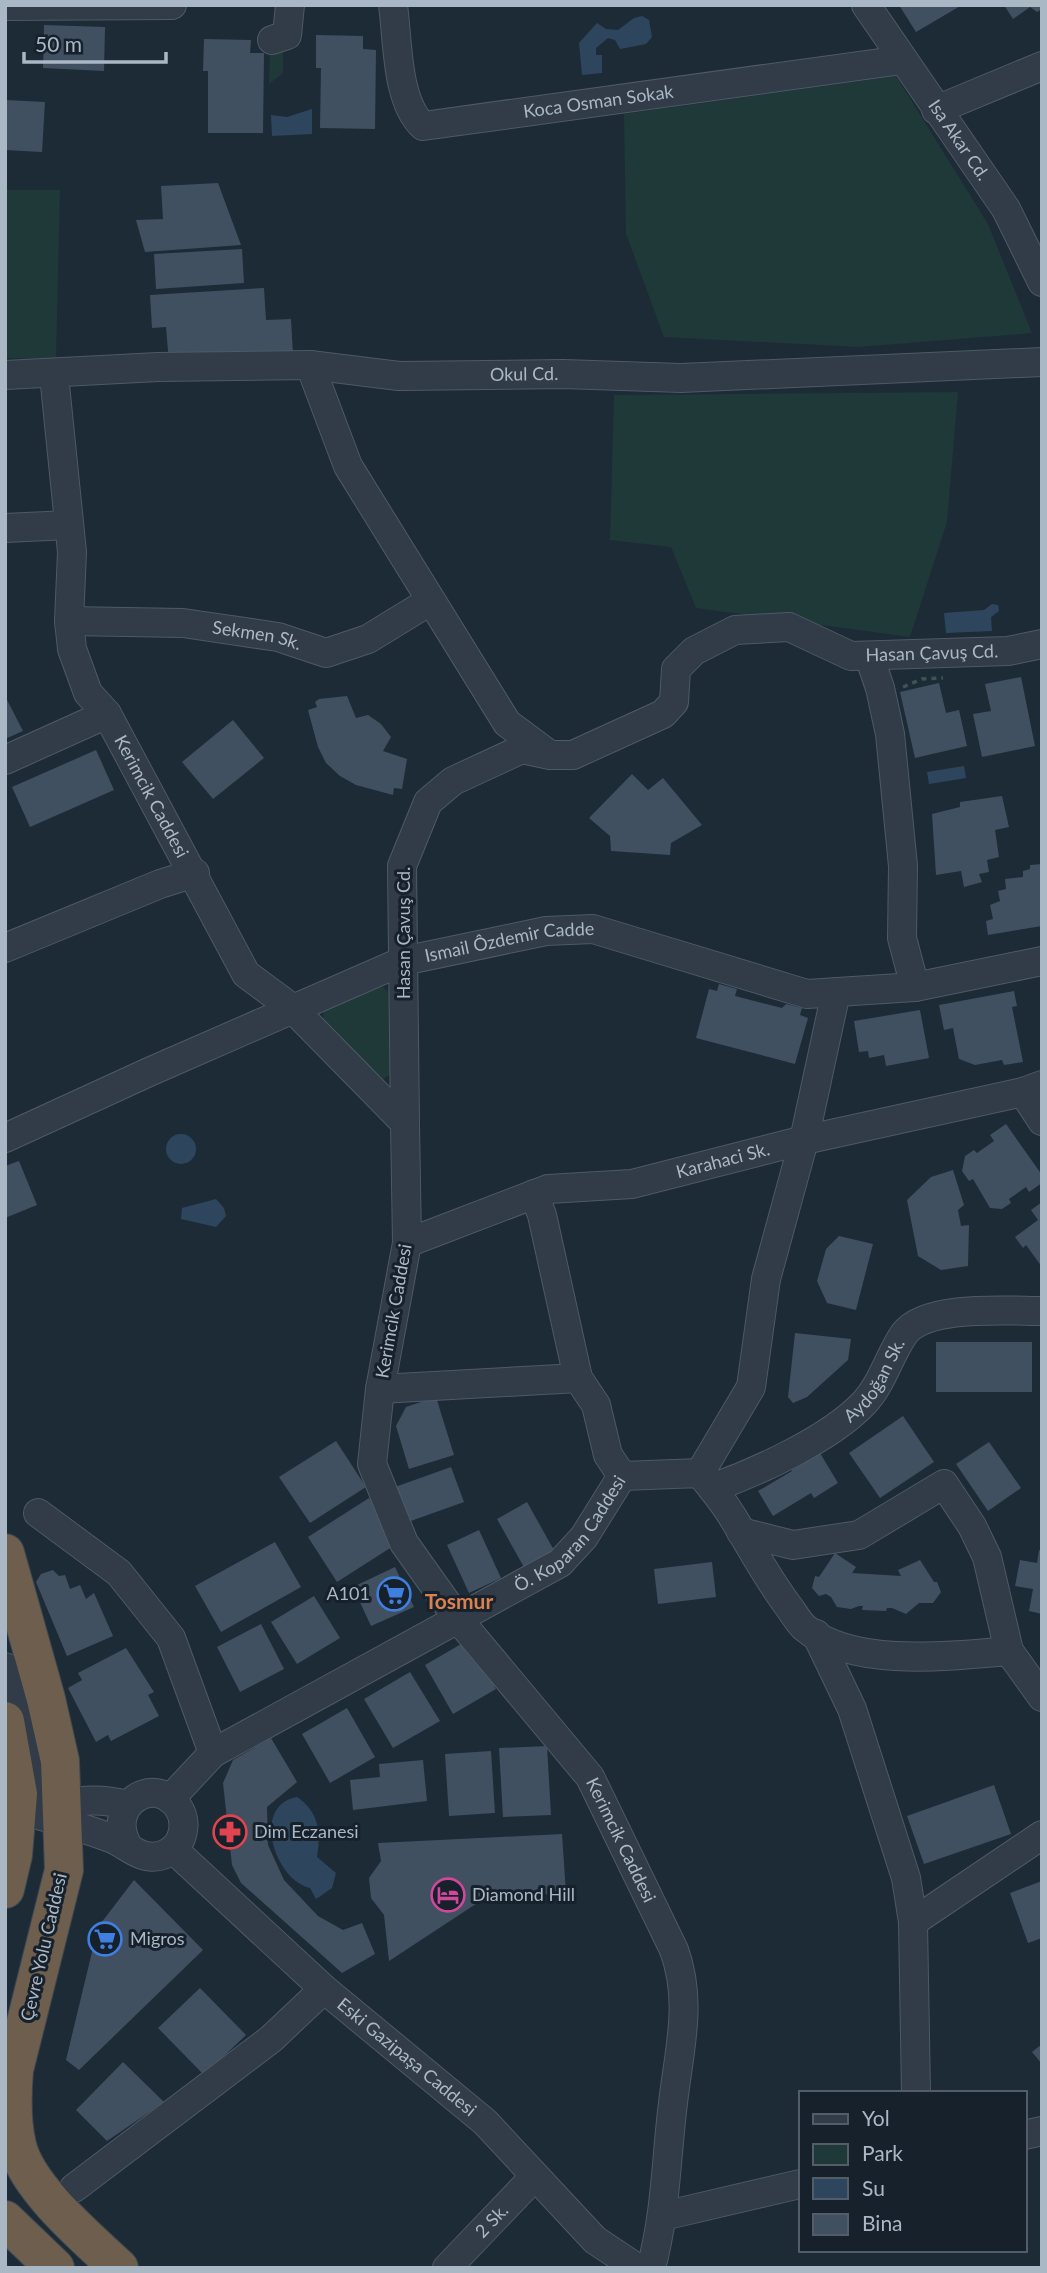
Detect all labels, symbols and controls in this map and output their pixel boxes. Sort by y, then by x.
scale bar [24,21,166,65]
text: 50 m [35,31,82,56]
street label: Koca Osman Sokak [522,80,675,122]
street label: Isa Akar Cd. [924,95,995,184]
street label: Okul Cd. [490,362,558,385]
street label: Sekmen Sk. [211,615,305,654]
street label: Hasan Çavuş Cd. [865,639,999,666]
street label: Kerimcik Caddesi [110,731,194,861]
street label: Hasan Çavuş Cd. [392,867,414,999]
street label: Ismail Ôzdemir Cadde [422,917,595,966]
street label: Karahaci Sk. [674,1137,772,1182]
street label: Kerimcik Caddesi [370,1242,416,1380]
street label: Aydoğan Sk. [839,1334,909,1427]
street label: Ö. Koparan Caddesi [510,1471,630,1596]
supermarket icon: A101 [375,1575,413,1613]
place label: A101 [326,1582,370,1604]
district label: Tosmur [425,1588,493,1613]
street label: Kerimcik Caddesi [582,1774,661,1906]
pharmacy icon: Dim Eczanesi [211,1813,249,1851]
place label: Dim Eczanesi [254,1820,359,1842]
street label: Çevre Yolu Caddesi [15,1871,71,2023]
hotel icon: Diamond Hill [429,1876,467,1914]
place label: Diamond Hill [472,1883,575,1905]
supermarket icon: Migros [86,1920,124,1958]
place label: Migros [130,1927,185,1949]
street label: Eski Gazipaşa Caddesi [333,1993,481,2120]
legend [799,2091,1026,2252]
text: Yol [862,2105,890,2130]
text: Park [862,2140,903,2165]
text: Su [862,2175,885,2200]
street label: 2 Sk. [470,2199,512,2242]
text: Bina [862,2210,903,2235]

